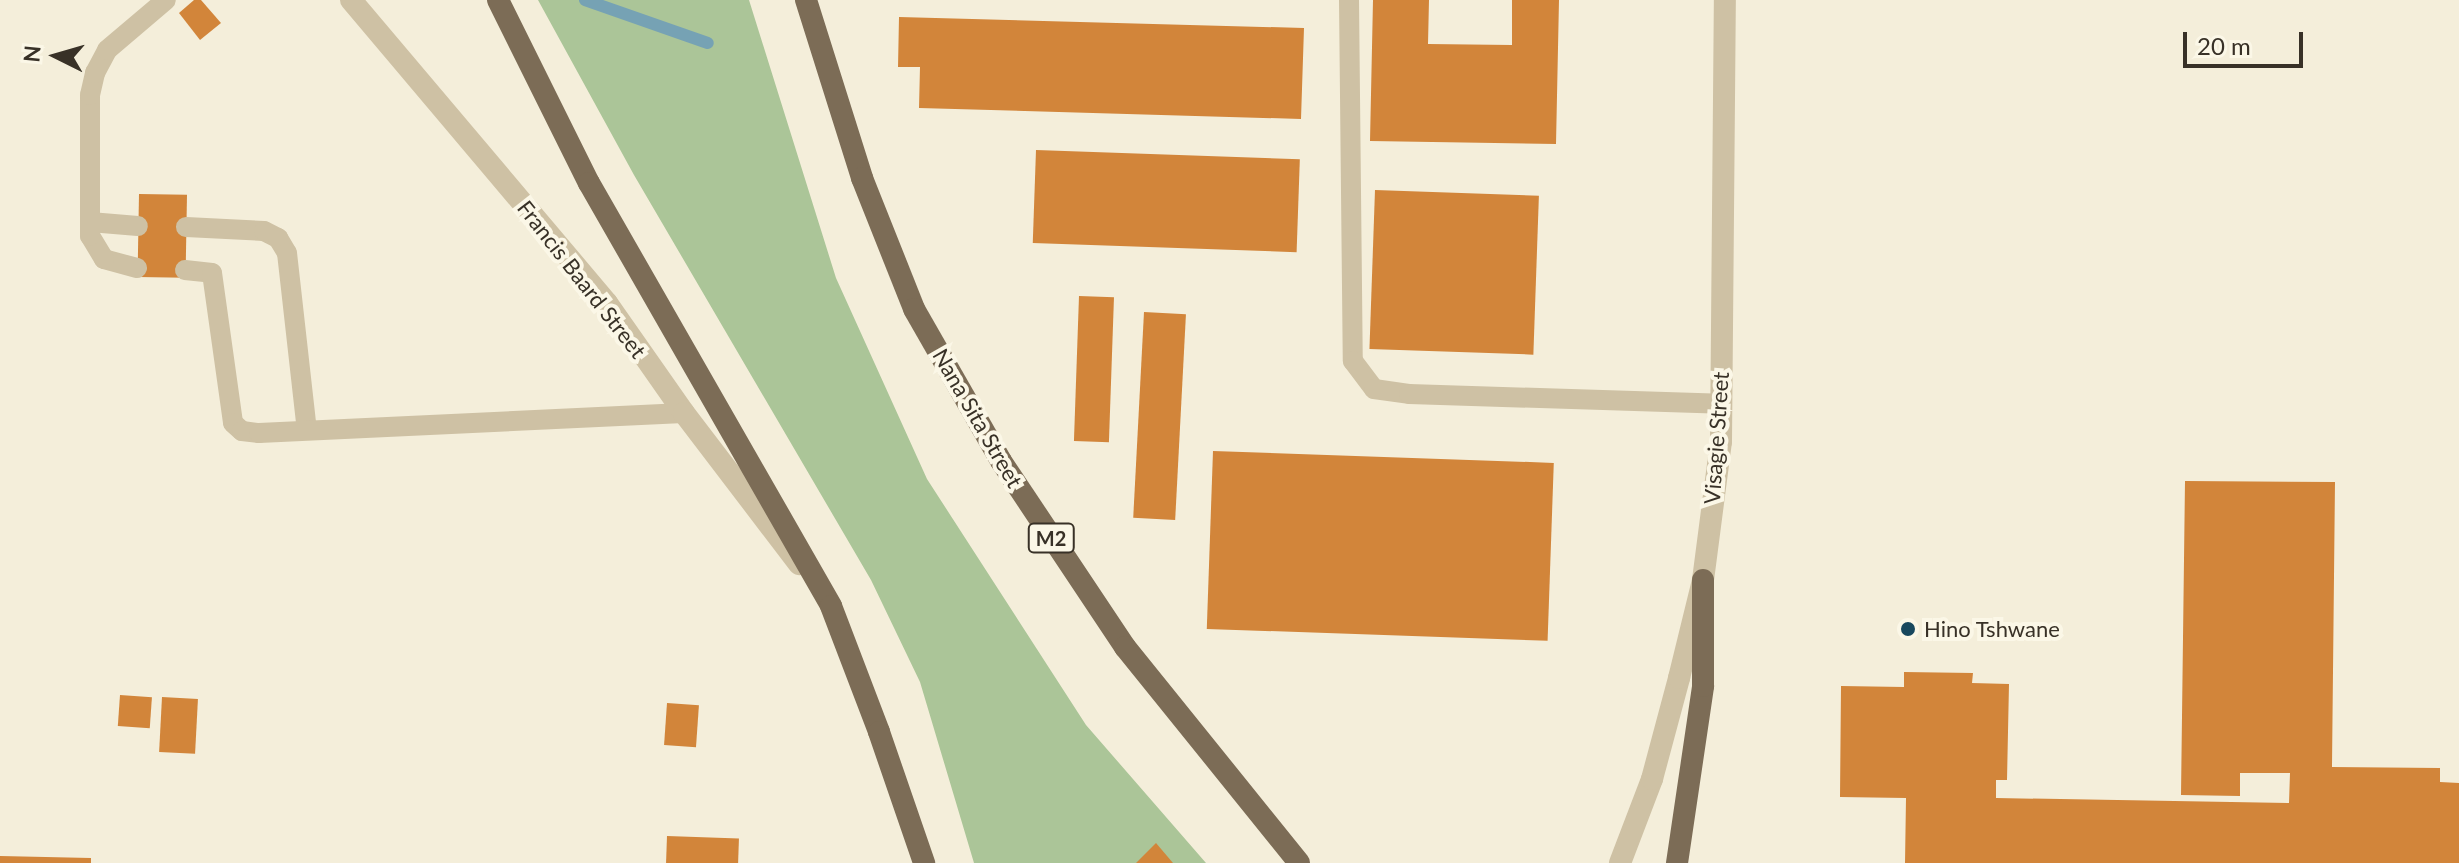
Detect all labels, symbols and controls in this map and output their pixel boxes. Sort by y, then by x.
north arrow [16,16,96,96]
scale bar [2187,16,2307,66]
text: 20 m [2197,31,2251,60]
text: N [17,44,46,63]
street label: Francis Baard Street [512,195,652,363]
street label: Nana Sita Street [928,344,1028,492]
street label: Visagie Street [1698,371,1734,505]
road number: M2 [1027,522,1075,554]
place label: Hino Tshwane [1924,616,2060,642]
marker: Hino Tshwane [1899,620,1917,638]

